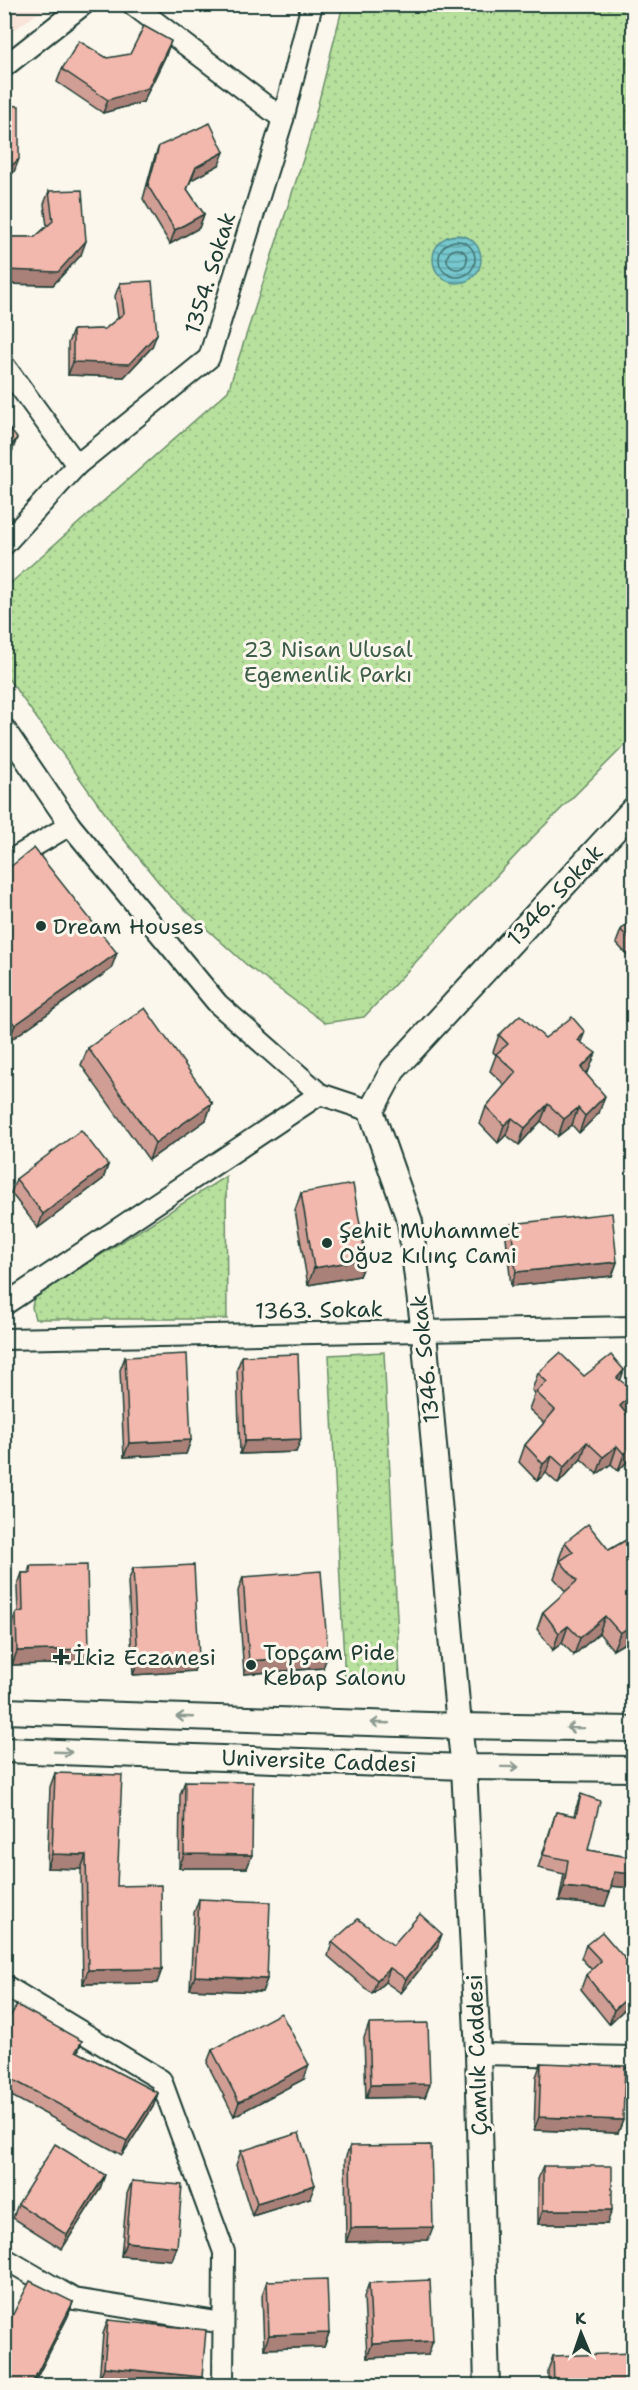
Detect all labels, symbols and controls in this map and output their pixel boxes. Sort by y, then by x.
street label: 1354. Sokak [178,208,242,338]
park label: 23 Nisan Ulusal Egemenlik Parkı [243,635,413,689]
street label: 1346. Sokak [501,838,609,952]
place label: Dream Houses [53,912,204,941]
marker: Dream Houses [34,919,48,933]
place label: Şehit Muhammet Oğuz Kılınç Cami [339,1216,520,1270]
marker: Şehit Muhammet Oğuz Kılınç Cami [320,1236,334,1250]
street label: 1363. Sokak [255,1294,383,1326]
street label: 1346. Sokak [404,1294,446,1424]
place label: Topçam Pide Kebap Salonu [263,1638,406,1692]
place label: İkiz Eczanesi [73,1643,216,1672]
marker: İkiz Eczanesi [54,1650,68,1664]
marker: Topçam Pide Kebap Salonu [244,1658,258,1672]
one-way arrow [176,1711,196,1722]
one-way arrow [371,1718,391,1729]
one-way arrow [566,1722,586,1734]
street label: Universite Caddesi [221,1743,417,1779]
one-way arrow [52,1746,72,1758]
one-way arrow [499,1761,519,1773]
street label: Çamlık Caddesi [460,1974,494,2136]
north arrow [551,2303,611,2363]
text: K [575,2308,586,2329]

